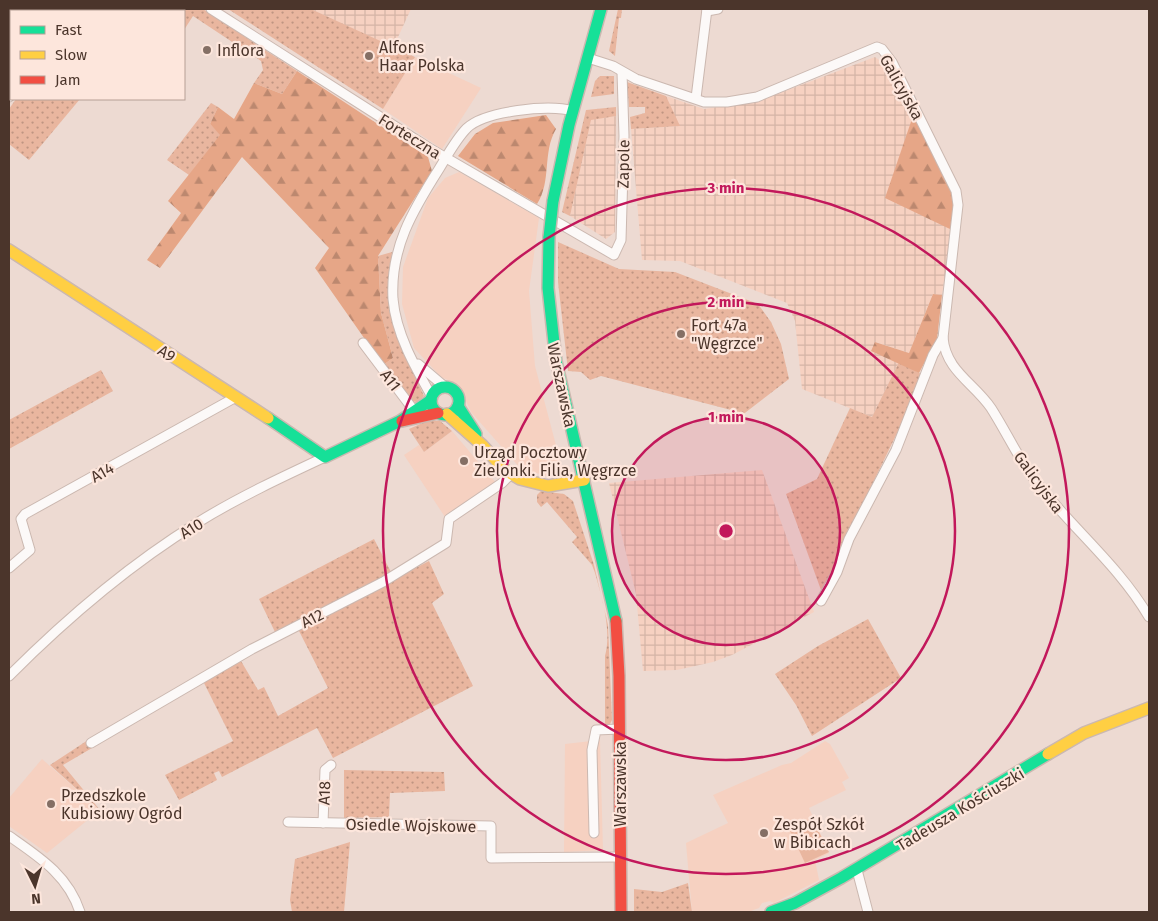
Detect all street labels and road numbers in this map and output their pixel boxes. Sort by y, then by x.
street label: Galicyjska [876,51,927,123]
street label: Forteczna [375,110,444,163]
street label: Zapole [614,139,633,189]
street label: A9 [154,341,179,366]
street label: Warszawska [543,341,580,429]
street label: A11 [376,366,405,395]
street label: Galicyjska [1010,448,1067,517]
street label: A14 [87,458,118,487]
street label: A10 [176,514,207,543]
street label: A12 [298,605,327,632]
street label: Warszawska [611,741,630,827]
street label: Tadeusza Kościuszki [893,764,1028,855]
street label: A18 [315,780,334,805]
street label: Osiedle Wojskowe [345,815,477,836]

